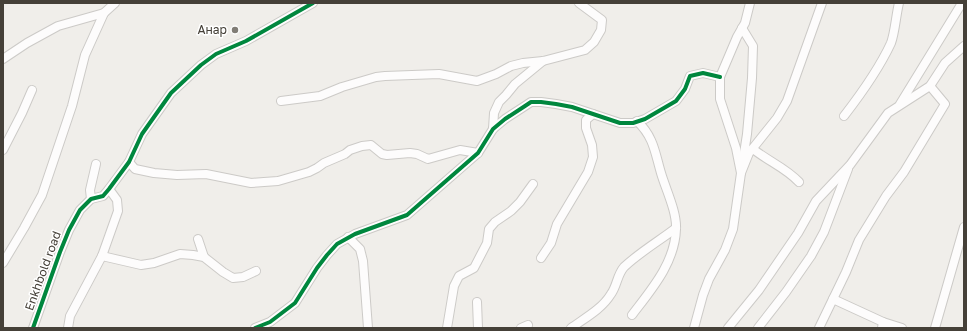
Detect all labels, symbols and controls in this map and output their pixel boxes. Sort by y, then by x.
place label: Анар [197,22,227,37]
marker: Анар [230,25,240,35]
street label: Enkhbold road [21,229,64,313]

